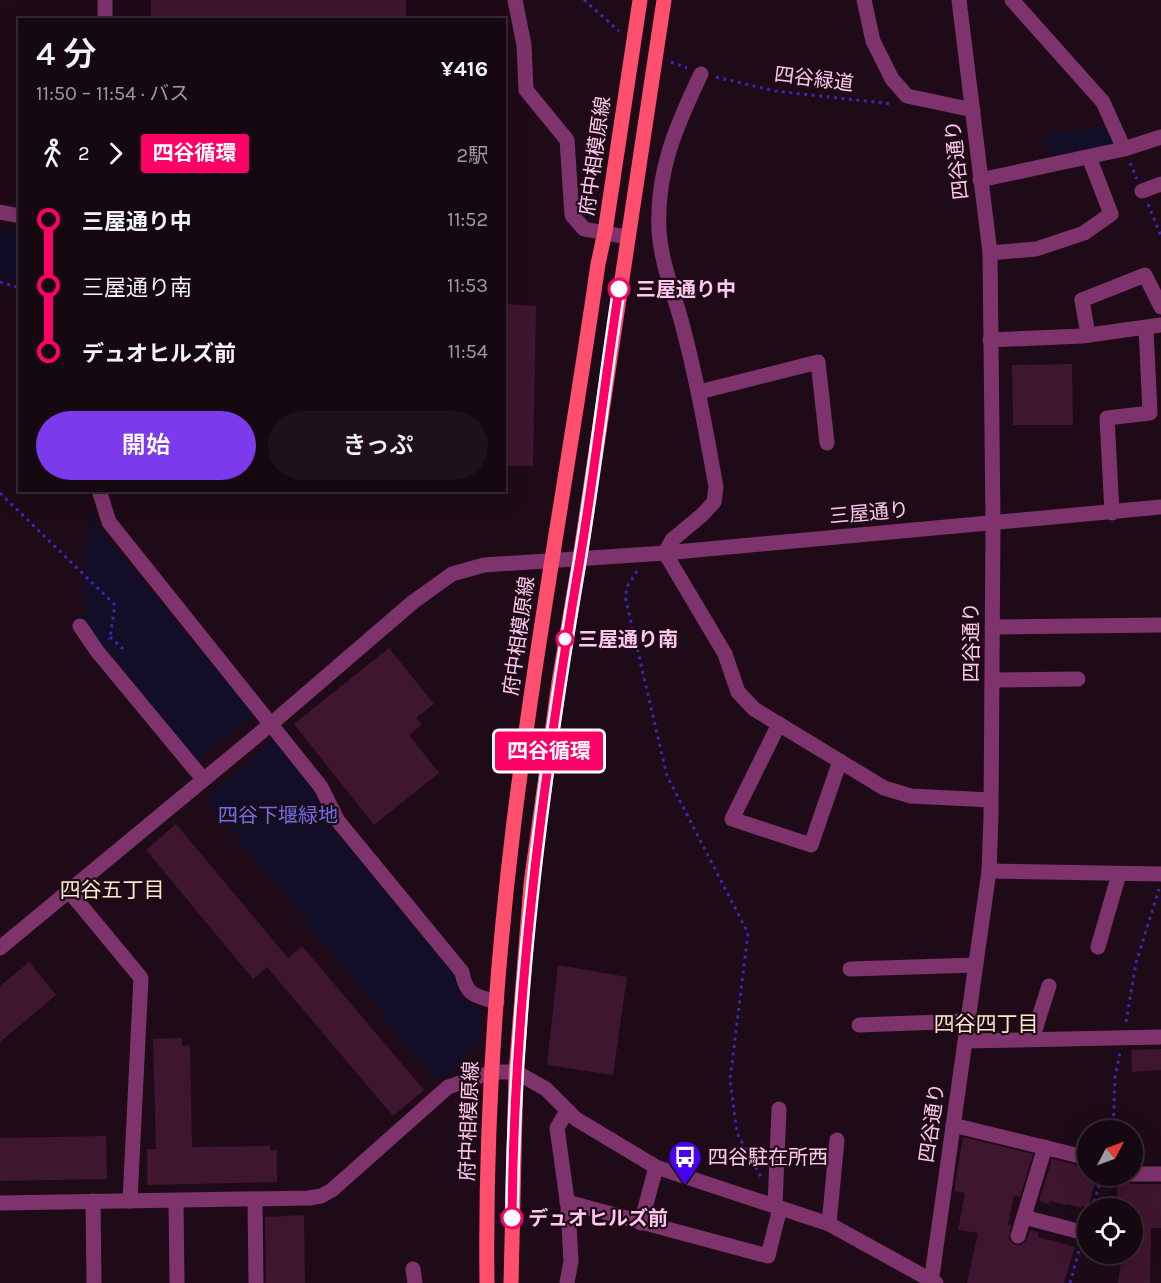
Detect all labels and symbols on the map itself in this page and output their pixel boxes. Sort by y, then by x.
street label: 四谷緑道 [773,63,855,95]
street label: 府中相模原線 [575,95,615,217]
street label: 四谷通り [941,119,973,201]
marker: 三屋通り中 [608,278,630,300]
place label: 三屋通り中 [636,278,736,301]
street label: 三屋通り [828,498,910,528]
street label: 府中相模原線 [499,575,539,697]
street label: 四谷通り [960,602,983,682]
place label: 三屋通り南 [578,628,678,651]
marker: 三屋通り南 [556,630,574,648]
line badge: 四谷循環 [507,732,591,771]
park label: 四谷下堰緑地 [218,804,338,827]
district label: 四谷五丁目 [60,878,165,902]
district label: 四谷四丁目 [934,1012,1039,1036]
street label: 府中相模原線 [455,1061,483,1181]
street label: 四谷通り [915,1082,949,1164]
north arrow [1077,1120,1143,1186]
bus stop icon: 四谷駐在所西 [667,1139,703,1186]
place label: 四谷駐在所西 [708,1146,828,1169]
marker: デュオヒルズ前 [501,1207,523,1229]
place label: デュオヒルズ前 [528,1207,668,1230]

